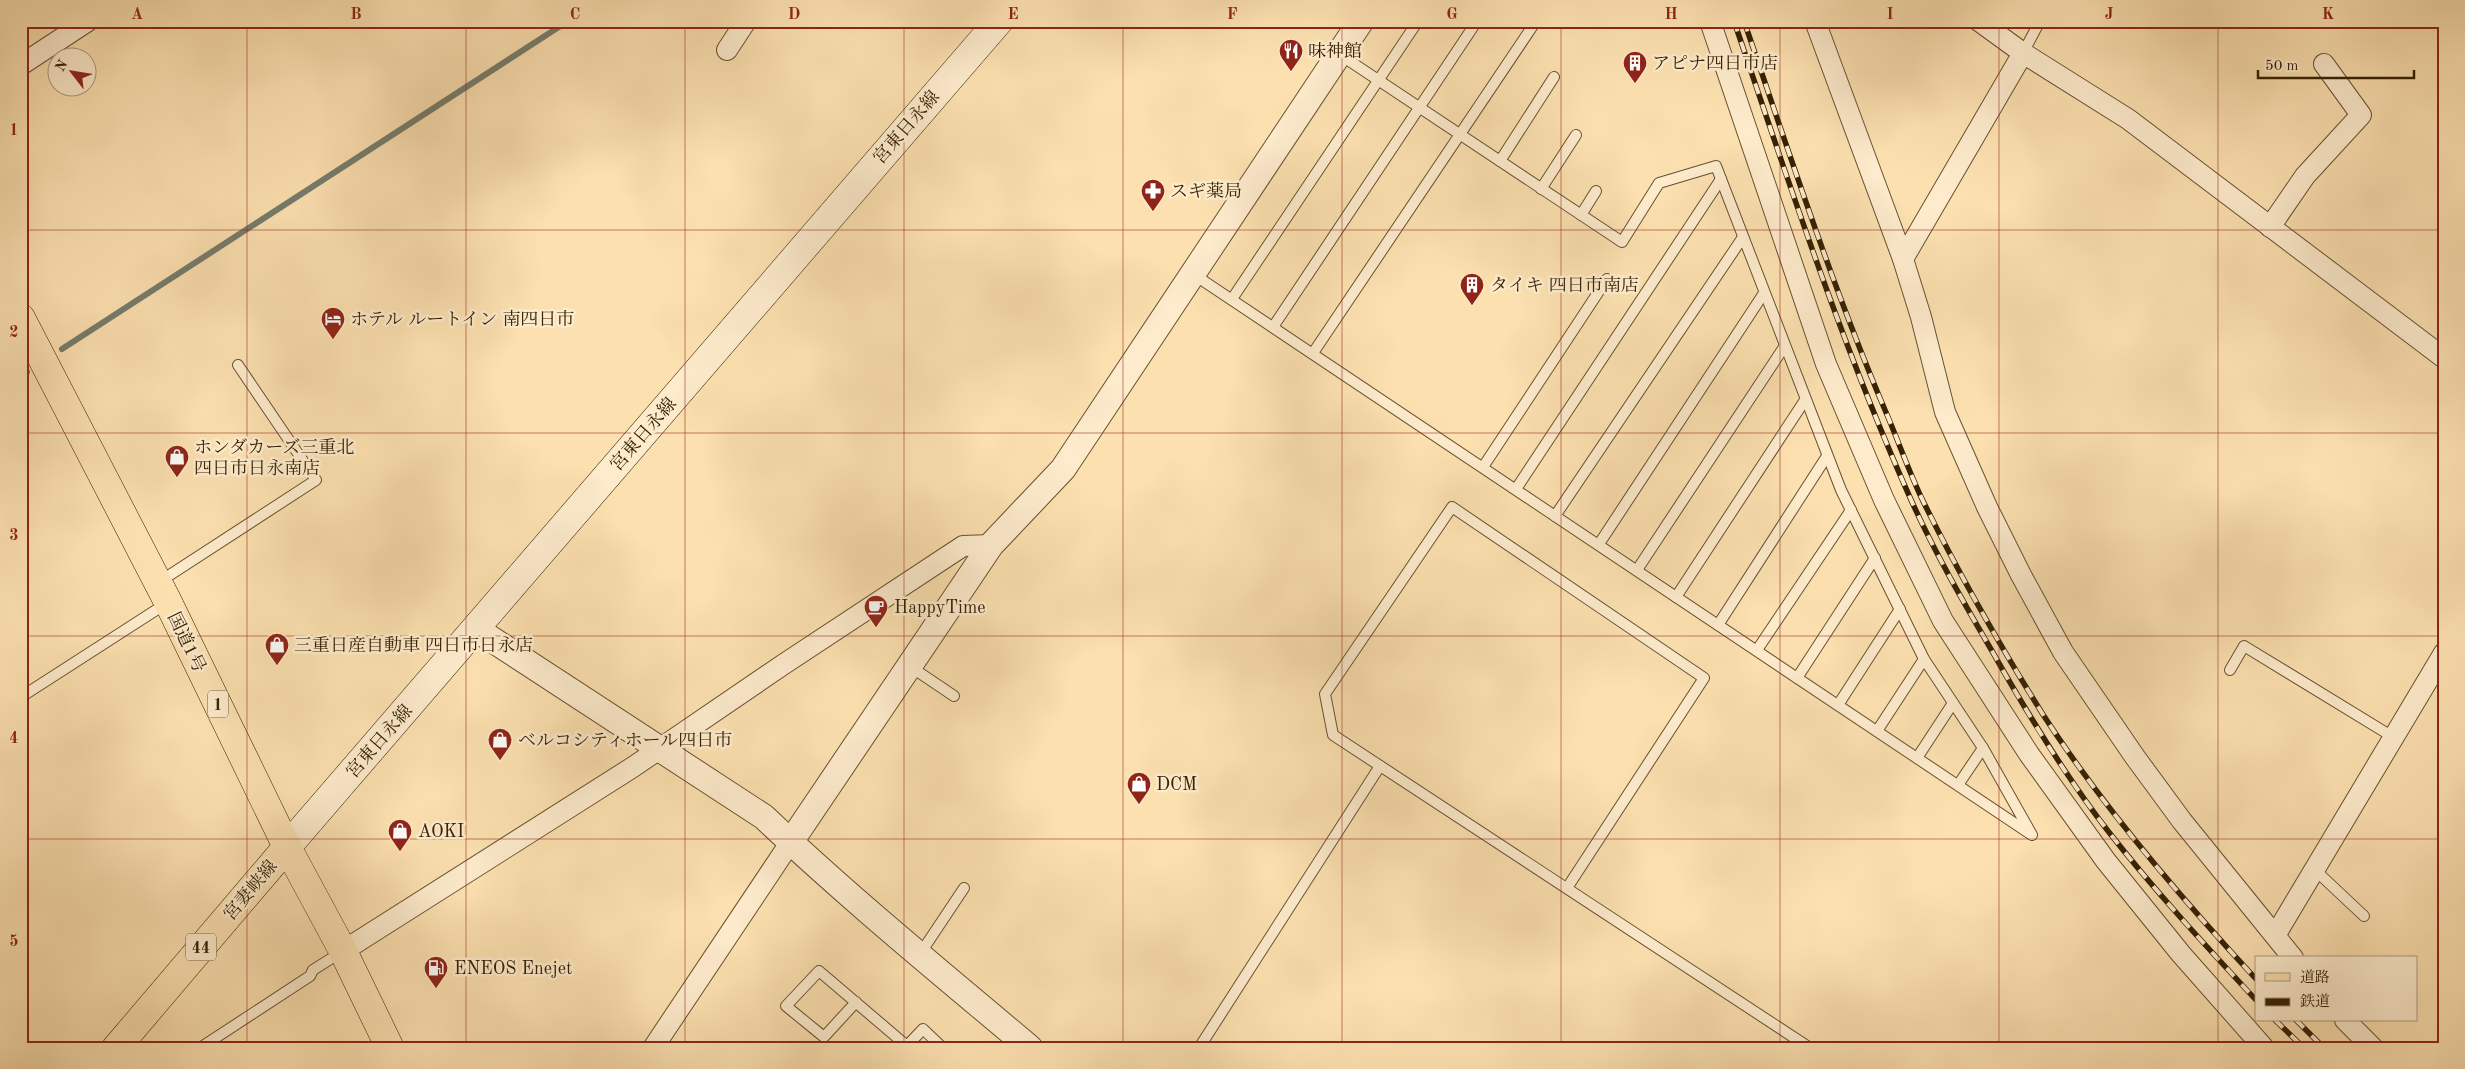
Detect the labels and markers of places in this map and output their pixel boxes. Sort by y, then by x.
restaurant icon: 味神館 [1278,38,1304,72]
place label: 味神館 [1308,41,1362,61]
building icon: アピナ四日市店 [1622,50,1648,84]
place label: アピナ四日市店 [1652,53,1778,73]
pharmacy icon: スギ薬局 [1140,178,1166,212]
place label: スギ薬局 [1170,181,1242,201]
building icon: タイキ 四日市南店 [1459,272,1485,306]
place label: タイキ 四日市南店 [1490,275,1639,295]
hotel icon: ホテル ルートイン 南四日市 [320,306,346,340]
place label: ホテル ルートイン 南四日市 [350,309,574,329]
place label: ホンダカーズ三重北 四日市日永南店 [194,437,354,478]
shop icon: ホンダカーズ三重北 四日市日永南店 [164,444,190,478]
cafe icon: HappyTime [863,594,889,628]
place label: HappyTime [894,599,986,617]
shop icon: 三重日産自動車 四日市日永店 [264,632,290,666]
place label: 三重日産自動車 四日市日永店 [294,635,533,655]
shop icon: ベルコシティホール四日市 [487,727,513,761]
place label: ベルコシティホール四日市 [518,730,732,750]
shop icon: DCM [1126,771,1152,805]
place label: DCM [1156,776,1197,794]
shop icon: AOKI [387,818,413,852]
place label: AOKI [418,823,464,841]
fuel station icon: ENEOS Enejet [423,955,449,989]
place label: ENEOS Enejet [454,960,572,978]

